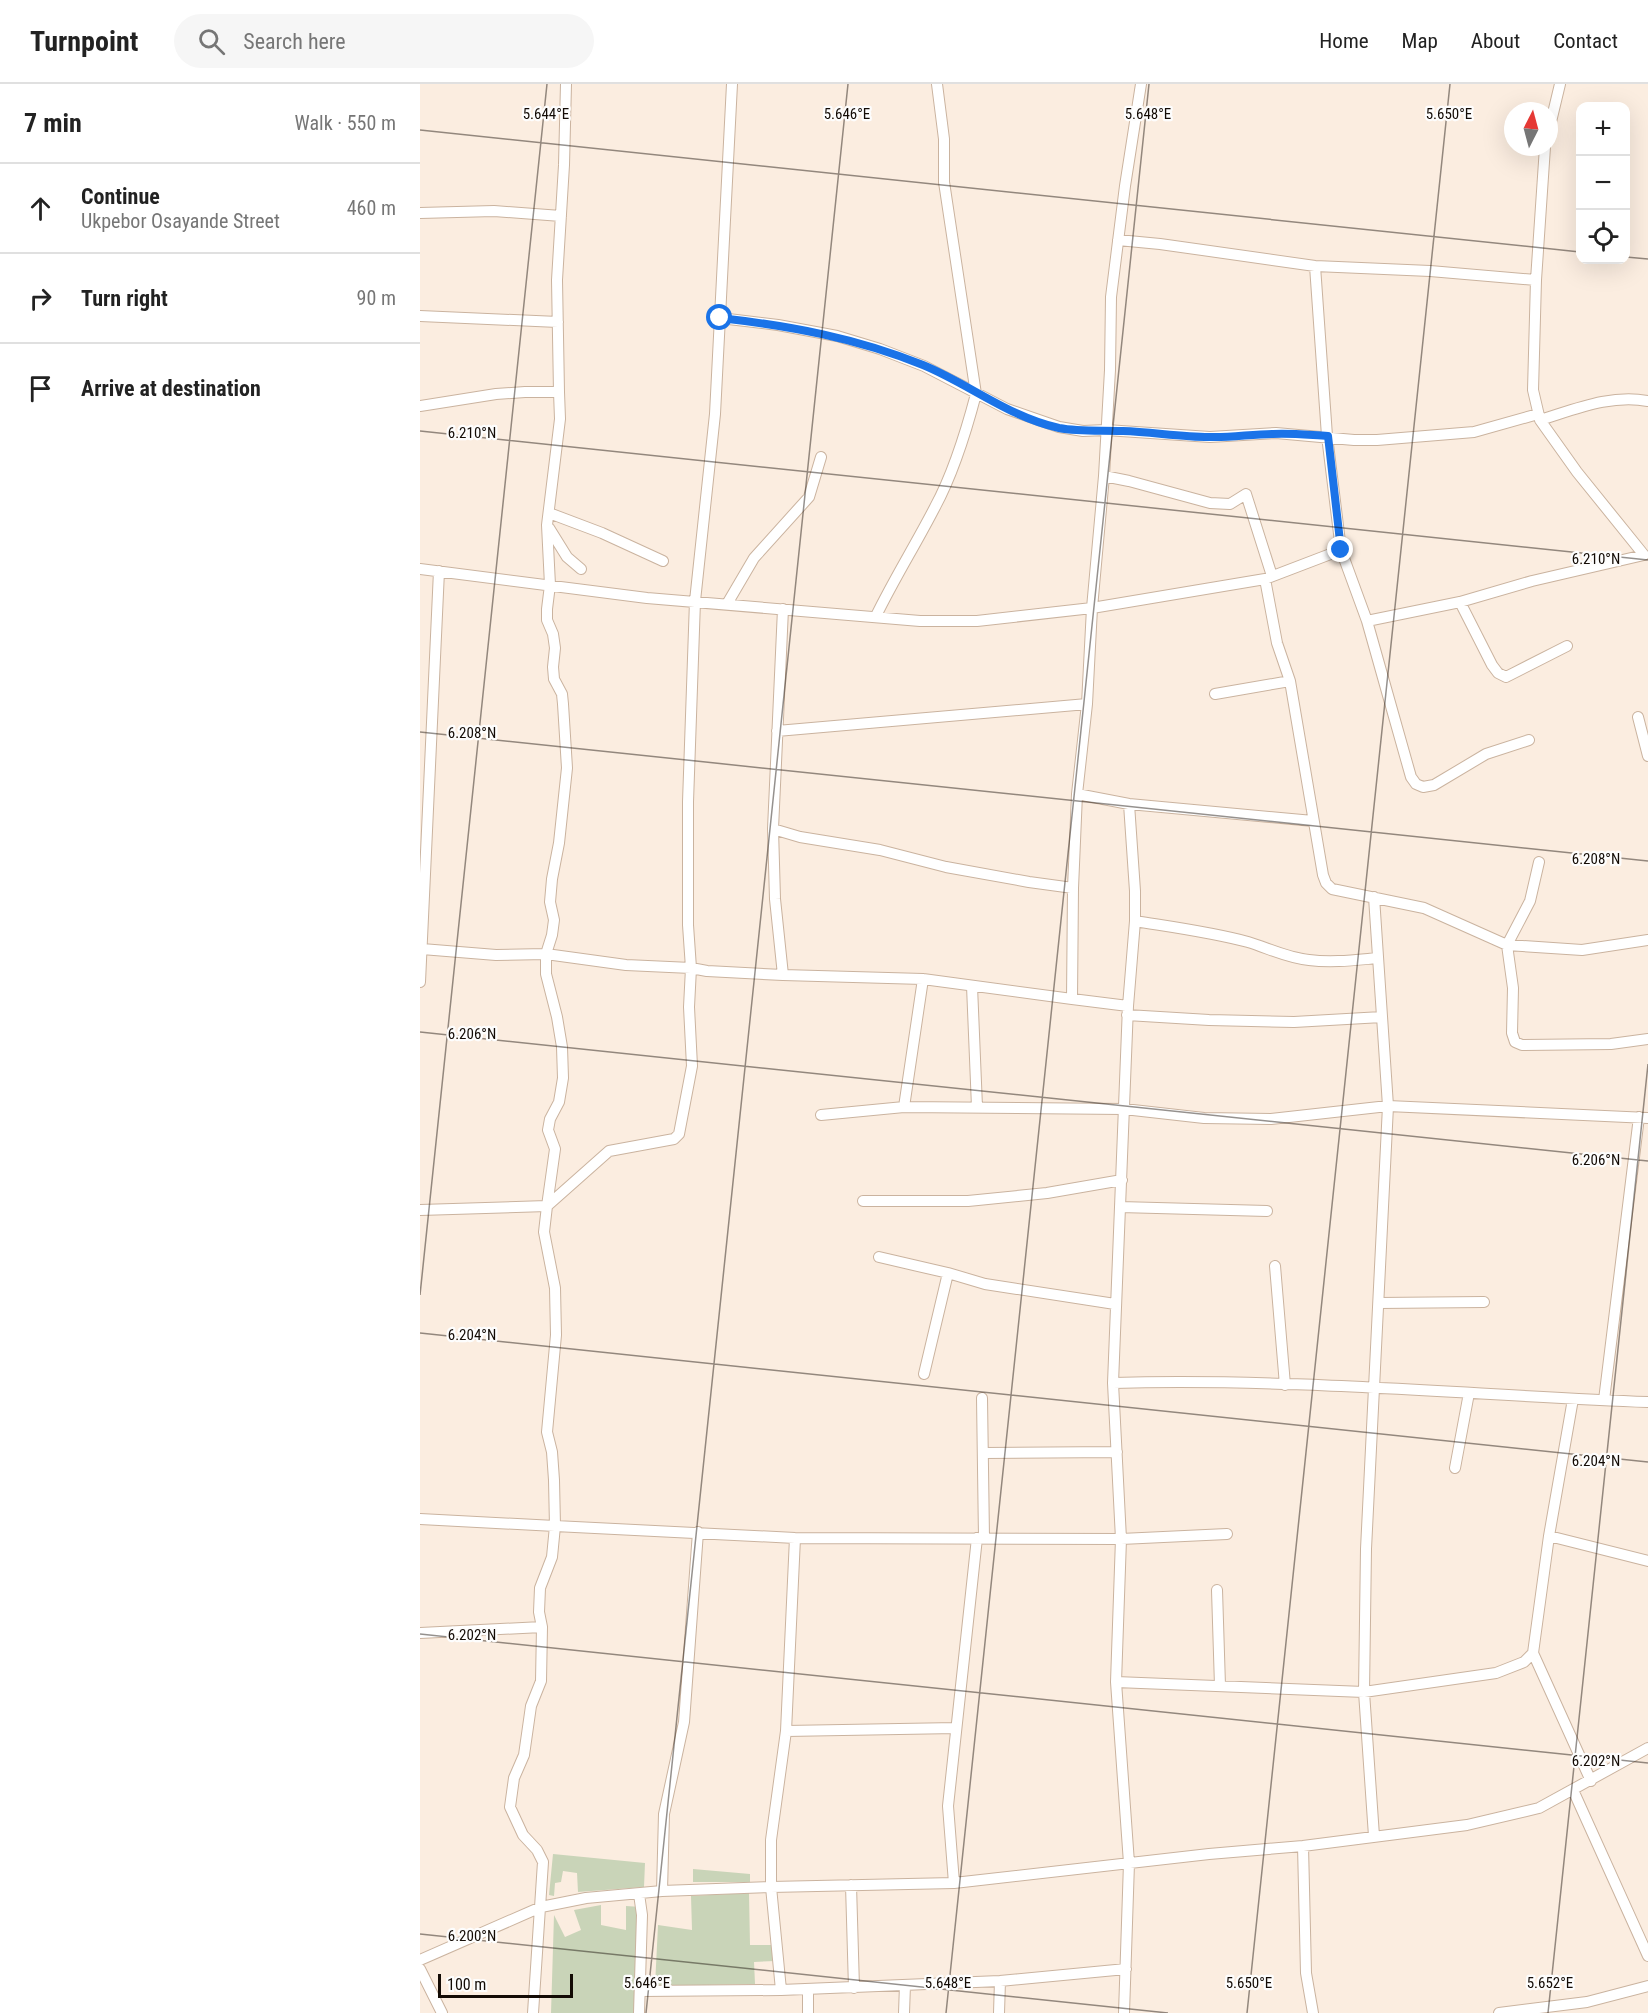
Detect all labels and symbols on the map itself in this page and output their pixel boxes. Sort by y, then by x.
north arrow [1504,102,1558,156]
text: 5.644°E [523,105,569,123]
text: 5.646°E [824,105,870,123]
text: 5.648°E [1125,105,1171,123]
text: 5.650°E [1426,105,1472,123]
route start [706,304,732,330]
text: 6.210°N [448,424,496,442]
route end [1327,536,1353,562]
text: 6.210°N [1572,550,1620,568]
text: 6.208°N [448,724,496,742]
text: 6.208°N [1572,850,1620,868]
text: 6.206°N [448,1025,496,1043]
text: 6.206°N [1572,1151,1620,1169]
text: 6.204°N [448,1326,496,1344]
text: 6.204°N [1572,1452,1620,1470]
text: 6.202°N [448,1626,496,1644]
text: 6.202°N [1572,1752,1620,1770]
text: 6.200°N [448,1927,496,1945]
scale bar [438,1971,573,1998]
text: 5.646°E [624,1974,670,1992]
text: 5.648°E [925,1974,971,1992]
text: 5.650°E [1226,1974,1272,1992]
text: 5.652°E [1527,1974,1573,1992]

